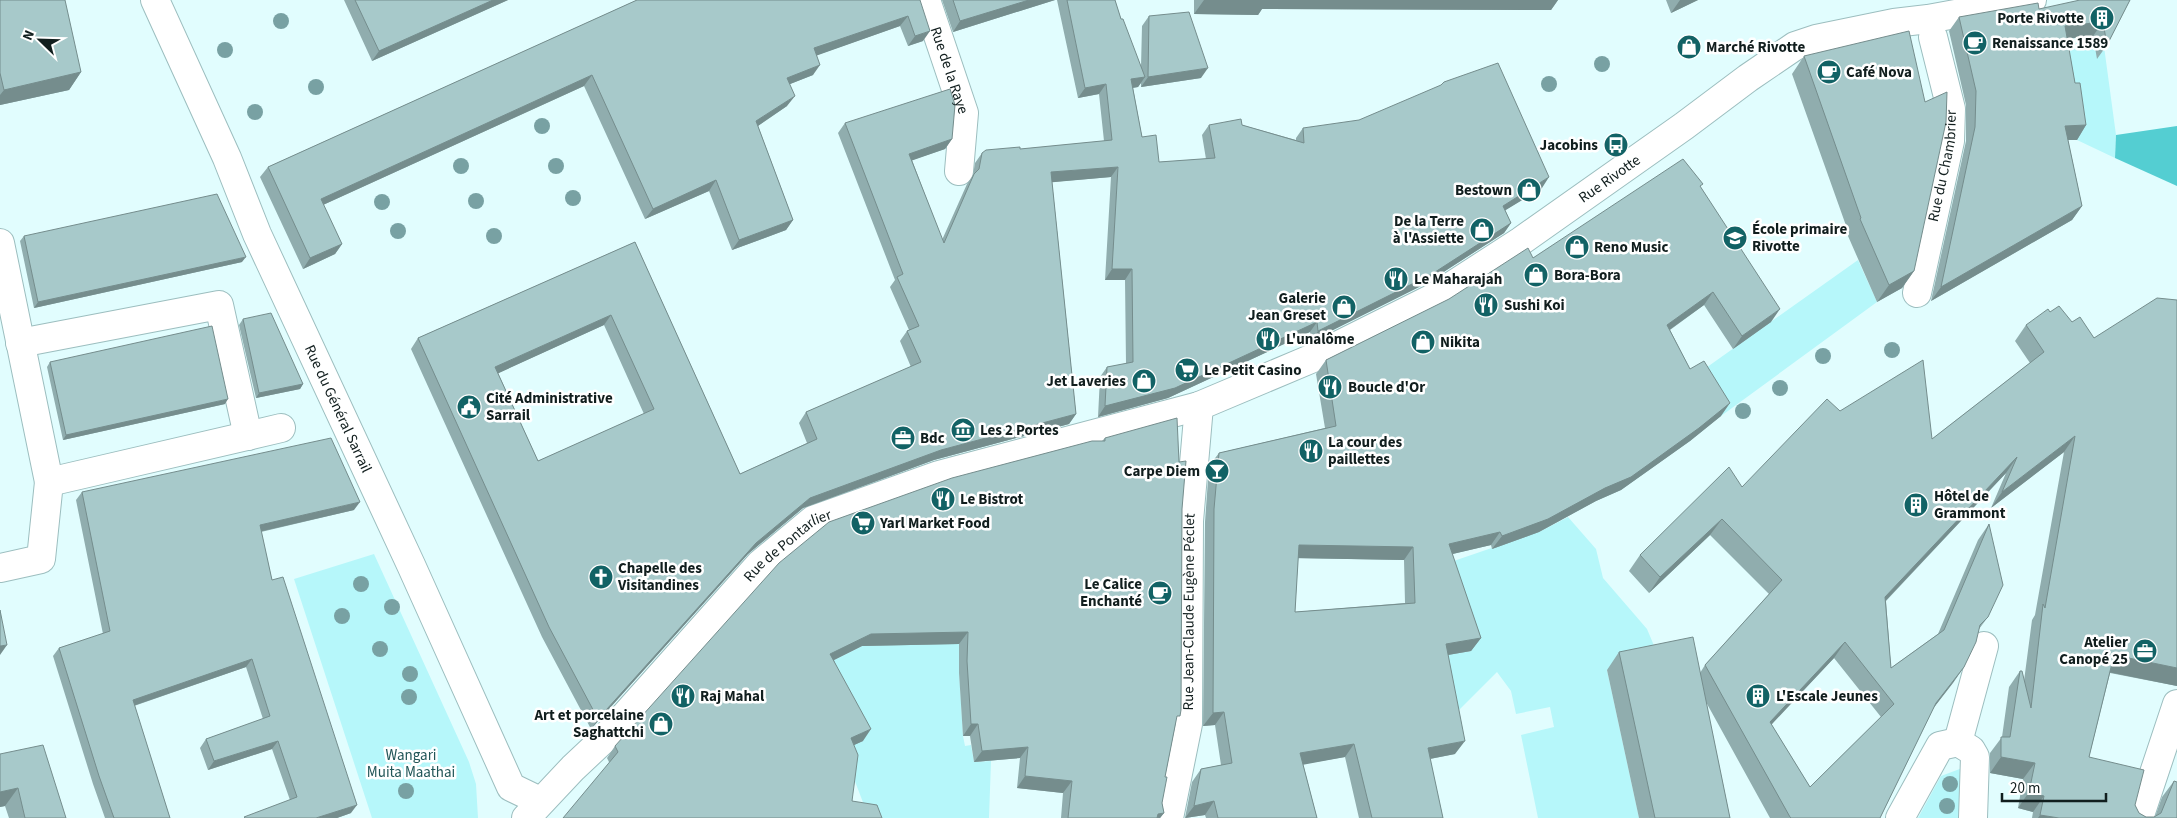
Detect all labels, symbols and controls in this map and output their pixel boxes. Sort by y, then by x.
building icon: Porte Rivotte [2089,5,2115,31]
place label: Porte Rivotte [1997,8,2084,29]
north arrow [15,15,65,65]
street label: Rue de la Raye [925,24,974,117]
text: N [18,27,40,44]
cafe icon: Renaissance 1589 [1962,30,1988,56]
place label: Renaissance 1589 [1992,33,2108,54]
shop icon: Marché Rivotte [1676,34,1702,60]
place label: Marché Rivotte [1706,37,1805,58]
cafe icon: Café Nova [1816,59,1842,85]
place label: Café Nova [1846,62,1912,83]
street label: Rue du Chambrier [1923,109,1962,224]
bus stop icon: Jacobins [1603,132,1629,158]
place label: Jacobins [1540,135,1598,156]
street label: Rue Rivotte [1574,150,1645,208]
shop icon: Bestown [1516,177,1542,203]
place label: Bestown [1455,180,1512,201]
place label: De la Terre à l'Assiette [1393,211,1464,249]
shop icon: De la Terre à l'Assiette [1469,217,1495,243]
place label: École primaire Rivotte [1752,219,1847,257]
school or university icon: École primaire Rivotte [1722,225,1748,251]
shop icon: Reno Music [1564,234,1590,260]
place label: Reno Music [1594,237,1668,258]
shop icon: Bora-Bora [1523,262,1549,288]
place label: Bora-Bora [1554,265,1621,286]
restaurant icon: Le Maharajah [1383,266,1409,292]
place label: Le Maharajah [1414,269,1502,290]
place label: Galerie Jean Greset [1248,288,1326,326]
restaurant icon: Sushi Koi [1473,292,1499,318]
shop icon: Galerie Jean Greset [1331,294,1357,320]
place label: Sushi Koi [1504,295,1565,316]
restaurant icon: L'unalôme [1255,326,1281,352]
place label: L'unalôme [1286,329,1355,350]
shop icon: Nikita [1410,329,1436,355]
place label: Nikita [1440,332,1480,353]
street label: Rue du Général Sarrail [299,341,377,477]
supermarket icon: Le Petit Casino [1174,357,1200,383]
place label: Le Petit Casino [1204,360,1302,381]
shop icon: Jet Laveries [1131,368,1157,394]
place label: Jet Laveries [1046,371,1126,392]
restaurant icon: Boucle d'Or [1317,374,1343,400]
place label: Boucle d'Or [1348,377,1425,398]
place label: Cité Administrative Sarrail [486,388,613,426]
public building icon: Cité Administrative Sarrail [456,394,482,420]
museum icon: Les 2 Portes [950,417,976,443]
place label: Les 2 Portes [980,420,1059,441]
office icon: Bdc [890,425,916,451]
place label: Bdc [920,428,945,449]
place label: La cour des paillettes [1328,432,1402,470]
restaurant icon: La cour des paillettes [1298,438,1324,464]
bar icon: Carpe Diem [1204,458,1230,484]
place label: Carpe Diem [1124,461,1200,482]
restaurant icon: Le Bistrot [930,486,956,512]
place label: Hôtel de Grammont [1934,486,2006,524]
place label: Le Bistrot [960,489,1023,510]
building icon: Hôtel de Grammont [1903,492,1929,518]
street label: Rue de Pontarlier [739,504,835,587]
supermarket icon: Yarl Market Food [850,510,876,536]
street label: Rue Jean-Claude Eugène Péclet [1178,512,1201,711]
place label: Yarl Market Food [879,513,990,534]
place label: Chapelle des Visitandines [617,558,702,596]
church icon: Chapelle des Visitandines [588,564,614,590]
place label: Le Calice Enchanté [1080,574,1142,612]
cafe icon: Le Calice Enchanté [1147,580,1173,606]
place label: Atelier Canopé 25 [2059,632,2128,670]
office icon: Atelier Canopé 25 [2132,638,2158,664]
restaurant icon: Raj Mahal [670,683,696,709]
building icon: L'Escale Jeunes [1745,683,1771,709]
place label: Raj Mahal [700,686,765,707]
place label: L'Escale Jeunes [1776,686,1878,707]
place label: Art et porcelaine Saghattchi [534,705,644,743]
shop icon: Art et porcelaine Saghattchi [648,711,674,737]
park label: Wangari Muita Maathai [367,745,455,783]
scale bar [2002,770,2106,802]
text: 20 m [2010,778,2040,799]

